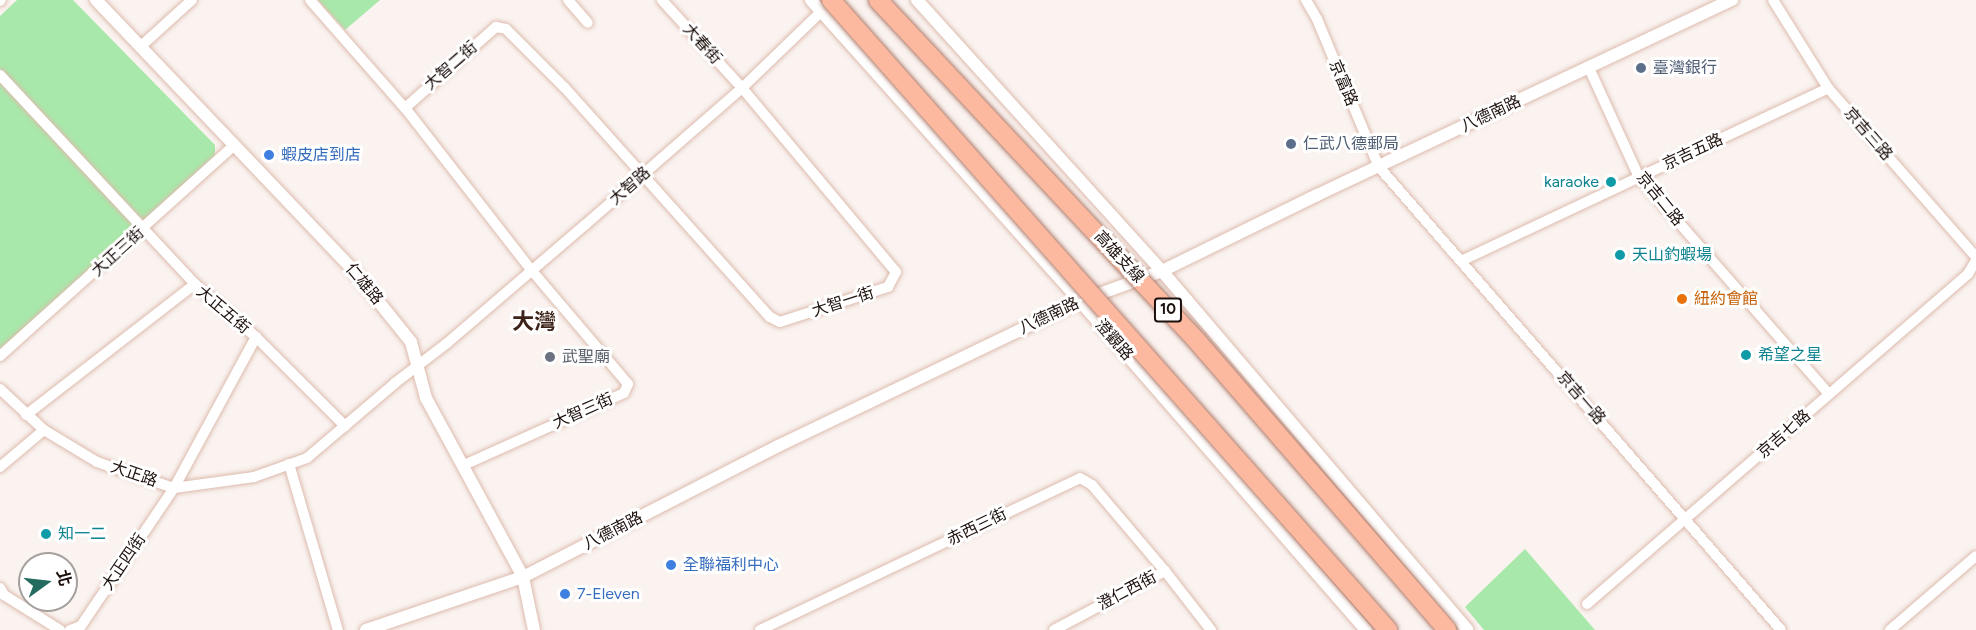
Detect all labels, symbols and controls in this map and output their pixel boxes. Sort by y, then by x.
street label: 大春街 [679,20,725,68]
street label: 大智二街 [421,38,481,94]
street label: 京富路 [1325,57,1361,109]
place label: 臺灣銀行 [1653,58,1717,78]
marker: 臺灣銀行 [1634,61,1648,75]
street label: 八德南路 [1458,92,1524,136]
street label: 京吉三路 [1840,104,1896,164]
street label: 京吉五路 [1660,130,1726,174]
place label: 仁武八德郵局 [1303,134,1399,154]
marker: 仁武八德郵局 [1284,137,1298,151]
place label: 蝦皮店到店 [281,145,361,165]
marker: 蝦皮店到店 [262,148,276,162]
street label: 大智路 [606,163,654,209]
street label: 京吉二路 [1632,168,1688,230]
place label: karaoke [1544,172,1599,192]
marker: karaoke [1604,175,1618,189]
street label: 大正三街 [88,223,148,281]
street label: 高雄支線 [1090,227,1148,287]
place label: 天山釣蝦場 [1632,245,1712,265]
marker: 天山釣蝦場 [1613,248,1627,262]
street label: 仁雄路 [341,259,387,309]
street label: 大正五街 [192,282,254,338]
street label: 大智一街 [810,283,876,321]
place label: 紐約會館 [1694,289,1758,309]
marker: 紐約會館 [1675,292,1689,306]
street label: 八德南路 [1016,294,1082,338]
road number: 10 [1153,298,1183,322]
district label: 大灣 [512,309,556,335]
street label: 澄觀路 [1091,316,1137,364]
place label: 希望之星 [1758,345,1822,365]
place label: 武聖廟 [562,347,610,367]
marker: 希望之星 [1739,348,1753,362]
marker: 武聖廟 [543,350,557,364]
street label: 京吉一路 [1553,368,1609,428]
street label: 大智三街 [550,389,616,433]
street label: 京吉七路 [1754,406,1814,462]
street label: 大正路 [108,457,160,491]
street label: 赤西三街 [944,504,1010,550]
street label: 八德南路 [580,508,646,554]
place label: 知一二 [58,524,106,544]
marker: 知一二 [39,527,53,541]
street label: 大正四街 [98,530,150,594]
north arrow [18,552,78,612]
place label: 全聯福利中心 [683,555,779,575]
marker: 全聯福利中心 [664,558,678,572]
text: 北 [53,568,75,588]
street label: 澄仁西街 [1094,568,1160,614]
place label: 7-Eleven [577,584,640,604]
marker: 7-Eleven [558,587,572,601]

